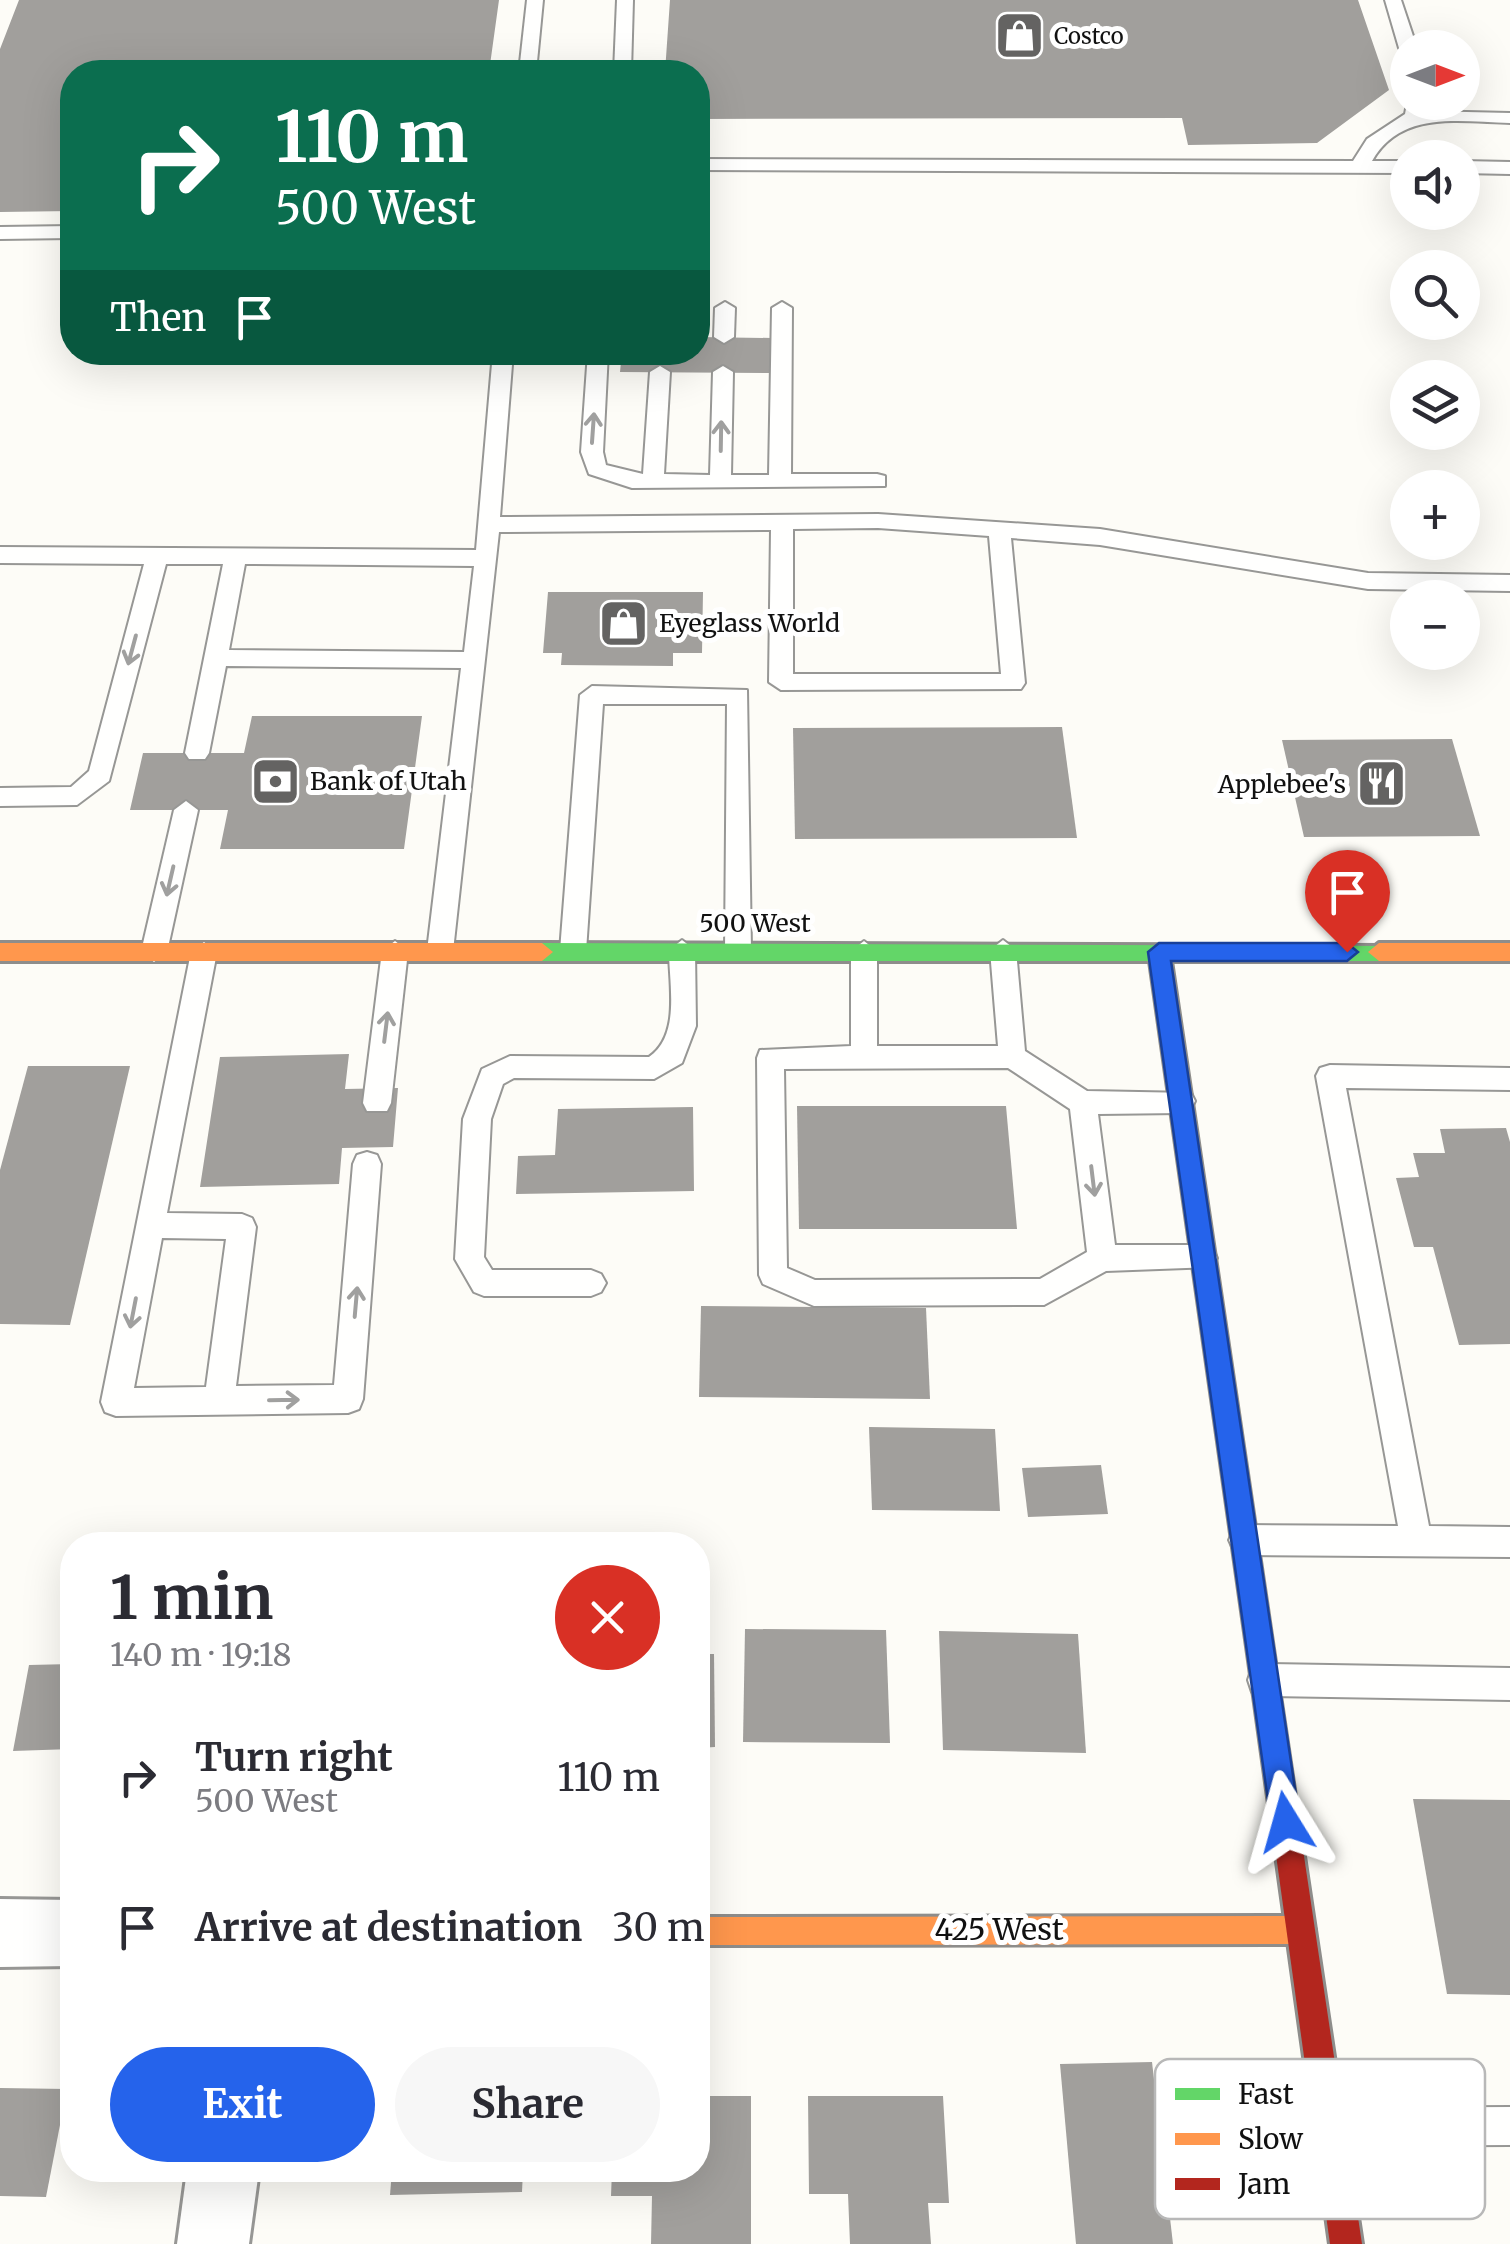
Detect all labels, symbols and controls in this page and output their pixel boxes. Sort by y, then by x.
shop icon: Costco [993,10,1045,62]
place label: Costco [1054,22,1124,50]
north arrow [1390,30,1480,120]
map controls [1390,30,1480,670]
text: 110 m [275,93,468,181]
icon: right [110,100,240,230]
button: sound [1390,140,1480,230]
text: 500 West [275,180,476,236]
button: search [1390,250,1480,340]
icon: arrive [227,290,282,345]
text: Then [110,294,207,341]
button: layers [1390,360,1480,450]
one-way arrow [584,412,603,444]
one-way arrow [712,421,731,453]
button: + [1390,470,1480,560]
button: − [1390,580,1480,670]
shop icon: Eyeglass World [598,597,650,649]
place label: Eyeglass World [659,607,840,639]
one-way arrow [122,634,141,665]
bank icon: Bank of Utah [249,755,301,807]
restaurant icon: Applebee's [1355,758,1407,810]
place label: Bank of Utah [310,765,467,797]
place label: Applebee's [1217,768,1346,800]
pin [1305,850,1390,953]
one-way arrow [160,864,178,896]
icon: arrive [1320,865,1375,920]
street label: 500 West [699,907,811,939]
one-way arrow [377,1012,396,1044]
one-way arrow [1084,1164,1102,1196]
one-way arrow [346,1286,365,1318]
one-way arrow [122,1297,141,1329]
one-way arrow [266,1390,299,1410]
text: 1 min [110,1560,273,1635]
button: close [555,1565,660,1670]
text: 140 m · 19:18 [110,1635,292,1675]
text: Turn right [195,1734,393,1781]
icon: right [110,1750,165,1805]
text: 110 m [557,1754,660,1801]
position arrow [1234,1770,1338,1874]
text: 500 West [195,1781,338,1821]
icon: arrive [110,1900,165,1955]
text: Arrive at destination [195,1904,582,1951]
text: 30 m [612,1904,705,1951]
street label: 425 West [934,1910,1064,1948]
button: Exit [110,2047,375,2162]
button: Share [395,2047,660,2162]
legend [1155,2059,1485,2219]
text: Fast [1238,2076,1294,2112]
text: Slow [1238,2121,1303,2157]
text: Jam [1237,2166,1291,2202]

